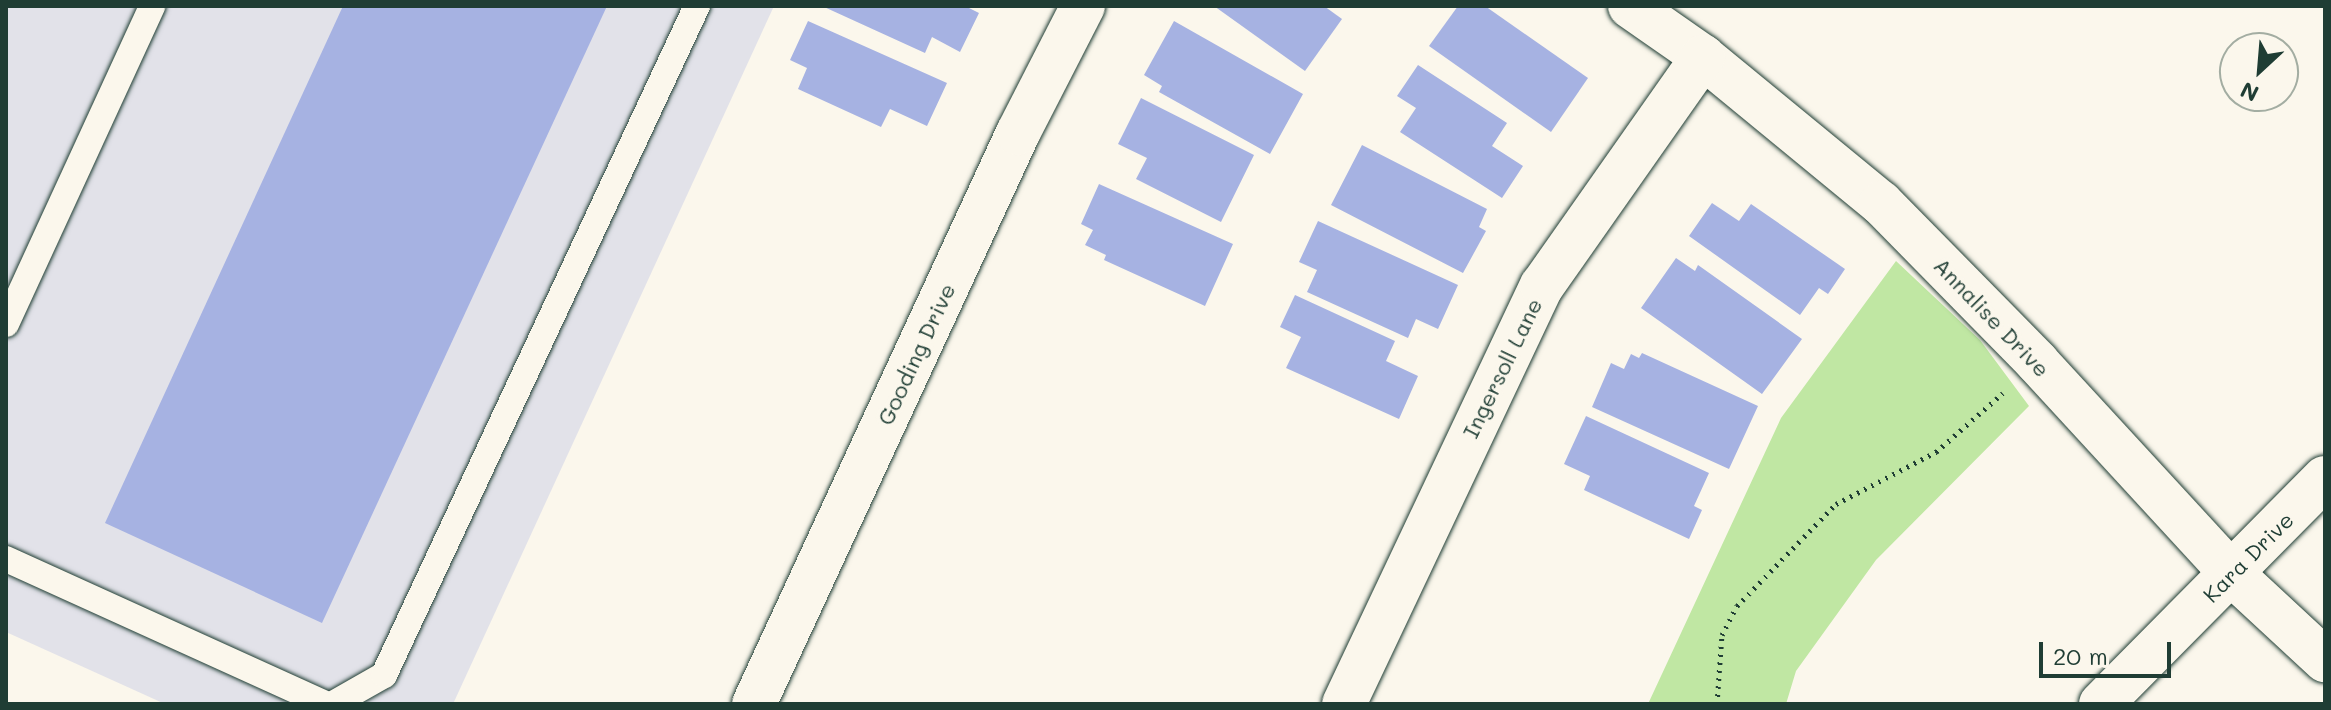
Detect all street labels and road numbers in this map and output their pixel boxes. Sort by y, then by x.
street label: Annalise Drive [1929,252,2055,382]
street label: Gooding Drive [872,279,960,429]
street label: Ingersoll Lane [1457,294,1547,442]
street label: Kara Drive [2197,506,2299,608]

